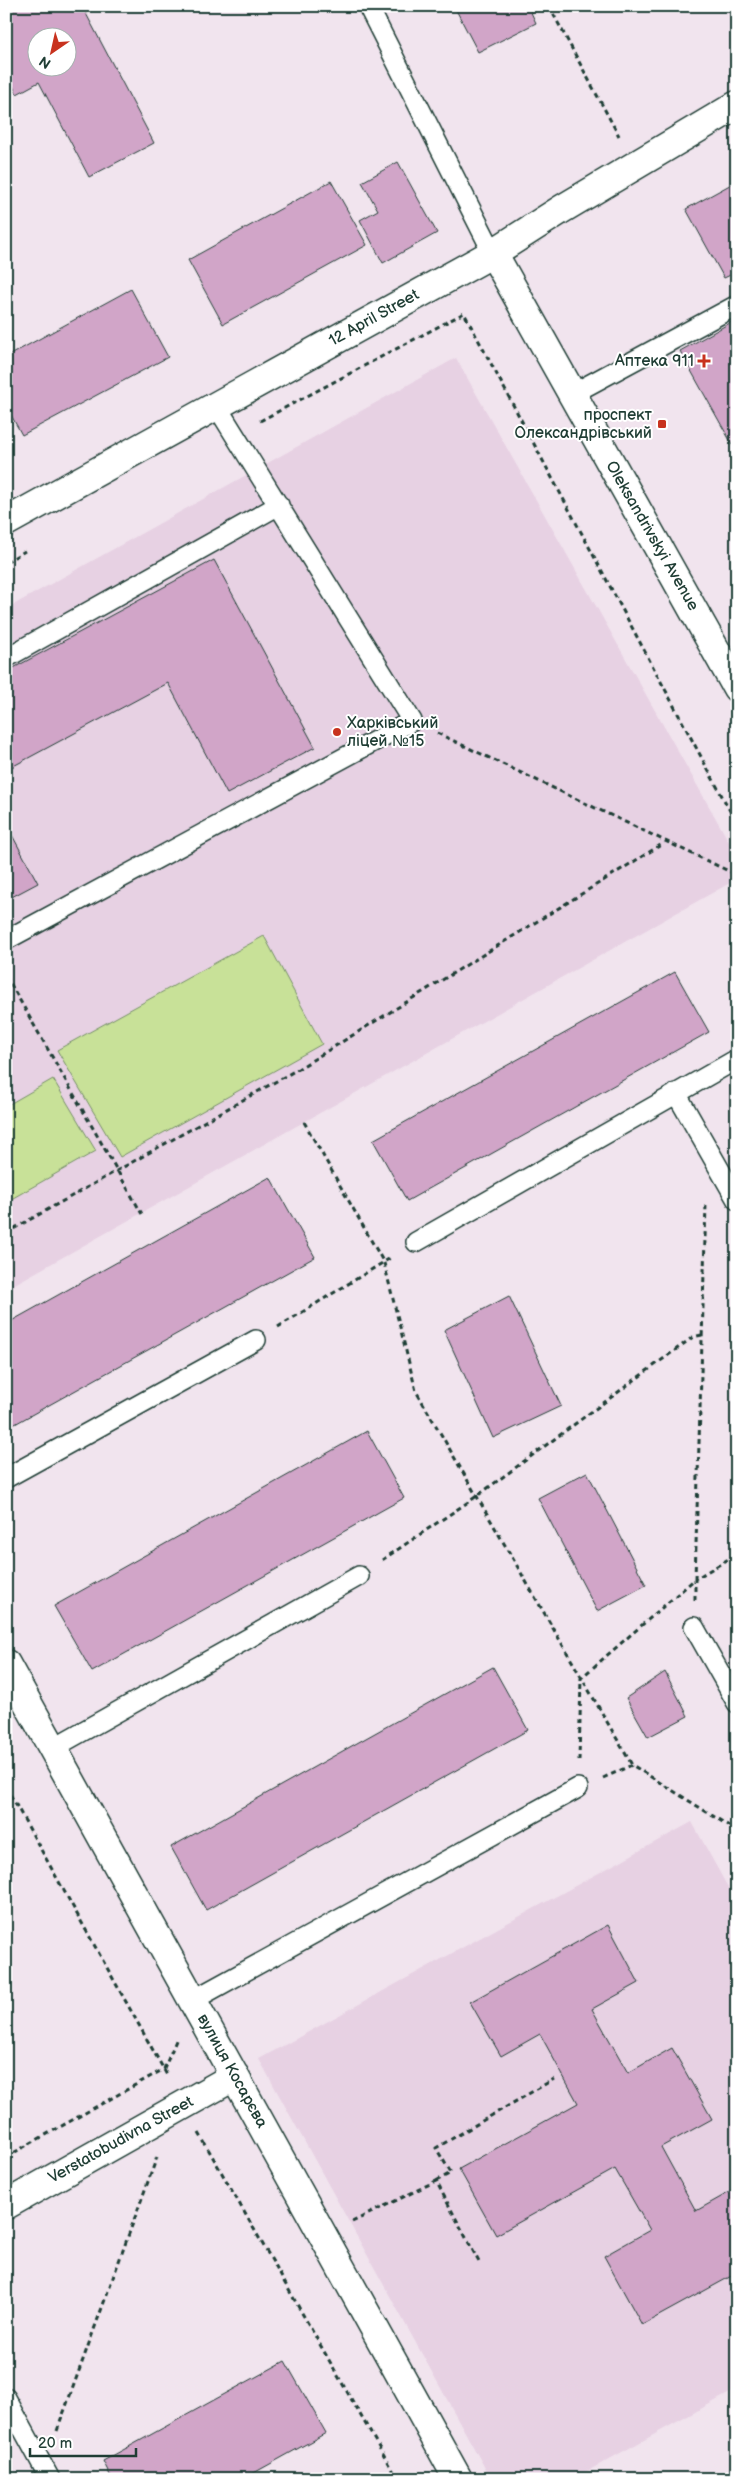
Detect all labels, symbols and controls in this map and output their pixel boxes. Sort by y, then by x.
north arrow [28,28,78,78]
text: N [36,52,54,72]
street label: 12 April Street [326,285,422,351]
place label: Аптека 911 [614,352,694,371]
marker: Аптека 911 [698,355,710,367]
place label: проспект Олександрівський [514,406,653,443]
marker: проспект Олександрівський [656,418,668,430]
street label: Oleksandrivskyi Avenue [601,458,703,615]
place label: Харківський ліцей №15 [347,714,438,751]
marker: Харківський ліцей №15 [331,726,343,738]
street label: вулиця Косарєва [193,2011,271,2132]
street label: Verstatobudivna Street [45,2092,197,2188]
scale bar [30,2425,136,2457]
text: 20 m [38,2434,72,2453]

